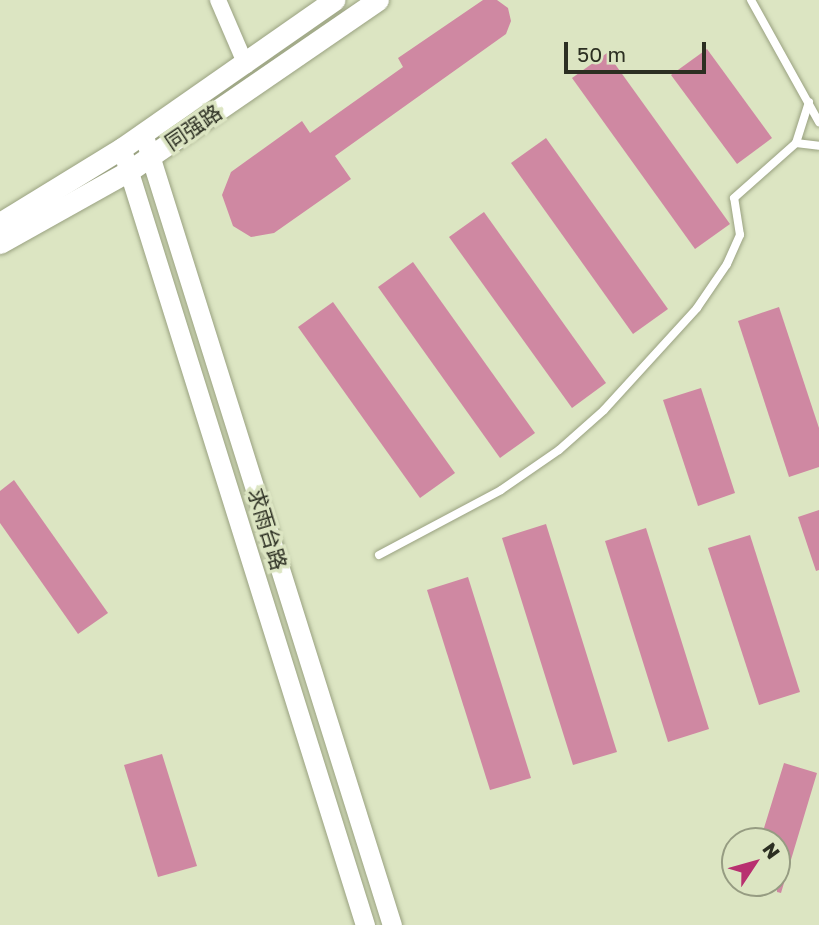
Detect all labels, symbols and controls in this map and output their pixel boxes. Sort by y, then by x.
scale bar [567,28,709,72]
text: 50 m [577,41,626,67]
street label: 同强路 [160,99,226,155]
street label: 求雨台路 [244,485,292,573]
north arrow [721,827,791,897]
text: N [758,838,785,863]

